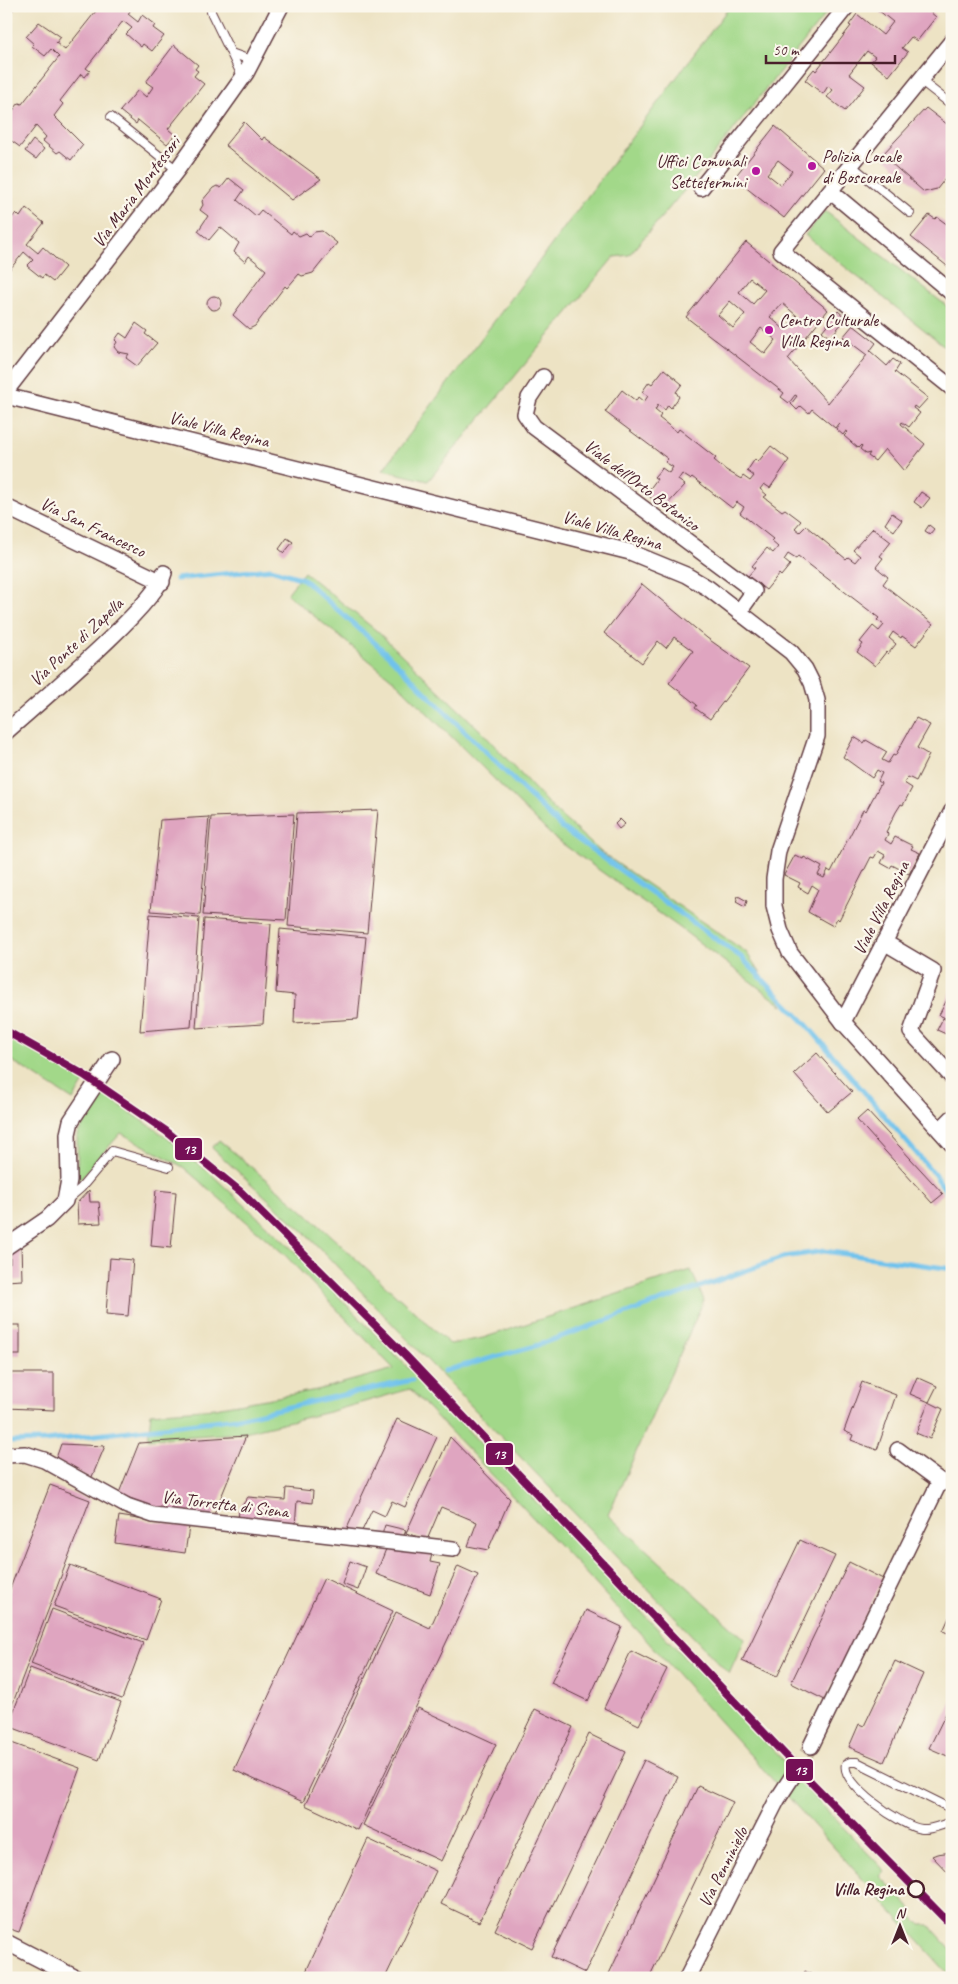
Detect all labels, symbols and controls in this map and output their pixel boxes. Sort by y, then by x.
scale bar [766,32,894,64]
text: 50 m [773,41,800,60]
street label: Via Maria Montessori [87,130,186,252]
place label: Polizia Locale di Boscoreale [822,145,902,188]
place label: Uffici Comunali Settetermini [657,150,749,193]
marker: Polizia Locale di Boscoreale [806,160,818,172]
marker: Uffici Comunali Settetermini [750,165,762,177]
place label: Centro Culturale Villa Regina [779,309,879,352]
marker: Centro Culturale Villa Regina [763,324,775,336]
street label: Viale Villa Regina [167,406,273,452]
street label: Viale dell'Orto Botanico [580,434,705,537]
street label: Via San Francesco [37,492,151,563]
street label: Viale Villa Regina [560,505,666,555]
street label: Via Ponte di Zapella [25,592,129,691]
street label: Viale Villa Regina [848,856,915,959]
line badge: 13 [174,1137,203,1161]
text: 13 [183,1141,197,1158]
line badge: 13 [485,1442,514,1466]
text: 13 [493,1446,507,1463]
street label: Via Torretta di Siena [160,1485,291,1523]
line badge: 13 [785,1758,814,1782]
text: 13 [794,1762,808,1779]
street label: Via Penniniello [693,1822,753,1911]
place label: Villa Regina [833,1878,906,1900]
marker: Villa Regina [907,1880,925,1898]
north arrow [876,1902,926,1952]
text: N [896,1905,907,1922]

